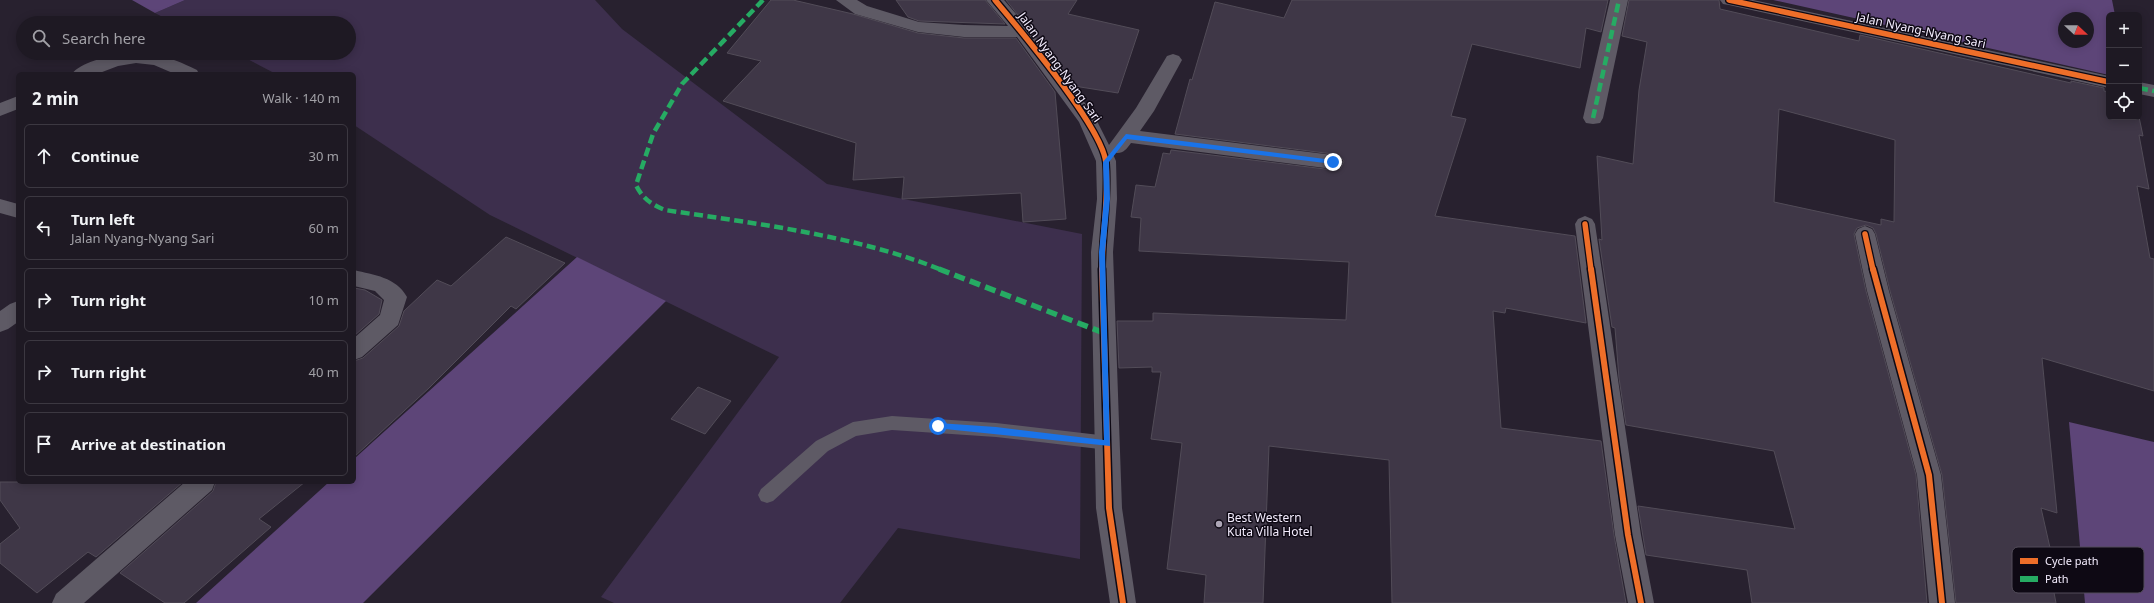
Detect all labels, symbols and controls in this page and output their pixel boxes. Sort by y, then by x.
street label: Jalan Nyang-Nyang Sari [1014,8,1106,125]
street label: Jalan Nyang-Nyang Sari [1854,8,1987,52]
north arrow [2058,12,2094,48]
map controls [2106,12,2142,120]
button: + [2106,12,2142,48]
search box [16,16,356,60]
icon: search [30,27,52,49]
text: Search here [62,28,145,48]
button: − [2106,48,2142,84]
button: locate [2106,84,2142,120]
text: 2 min [32,87,79,110]
text: Walk · 140 m [262,89,340,107]
icon: ahead [33,145,55,167]
text: Continue [71,146,139,166]
text: 30 m [309,147,339,165]
route end [1324,153,1342,171]
text: Turn left [71,209,135,229]
icon: left [33,217,55,239]
text: 60 m [309,219,339,237]
text: Jalan Nyang-Nyang Sari [71,229,214,247]
icon: right [33,289,55,311]
text: Turn right [71,290,146,310]
text: 10 m [309,291,339,309]
icon: right [33,361,55,383]
text: Turn right [71,362,146,382]
text: 40 m [309,363,339,381]
route start [929,417,947,435]
icon: arrive [33,433,55,455]
text: Arrive at destination [71,434,226,454]
place label: Best Western Kuta Villa Hotel [1227,509,1313,540]
marker: Best Western Kuta Villa Hotel [1214,519,1224,529]
legend [2012,547,2144,593]
text: Cycle path [2045,553,2098,568]
text: Path [2045,571,2069,586]

